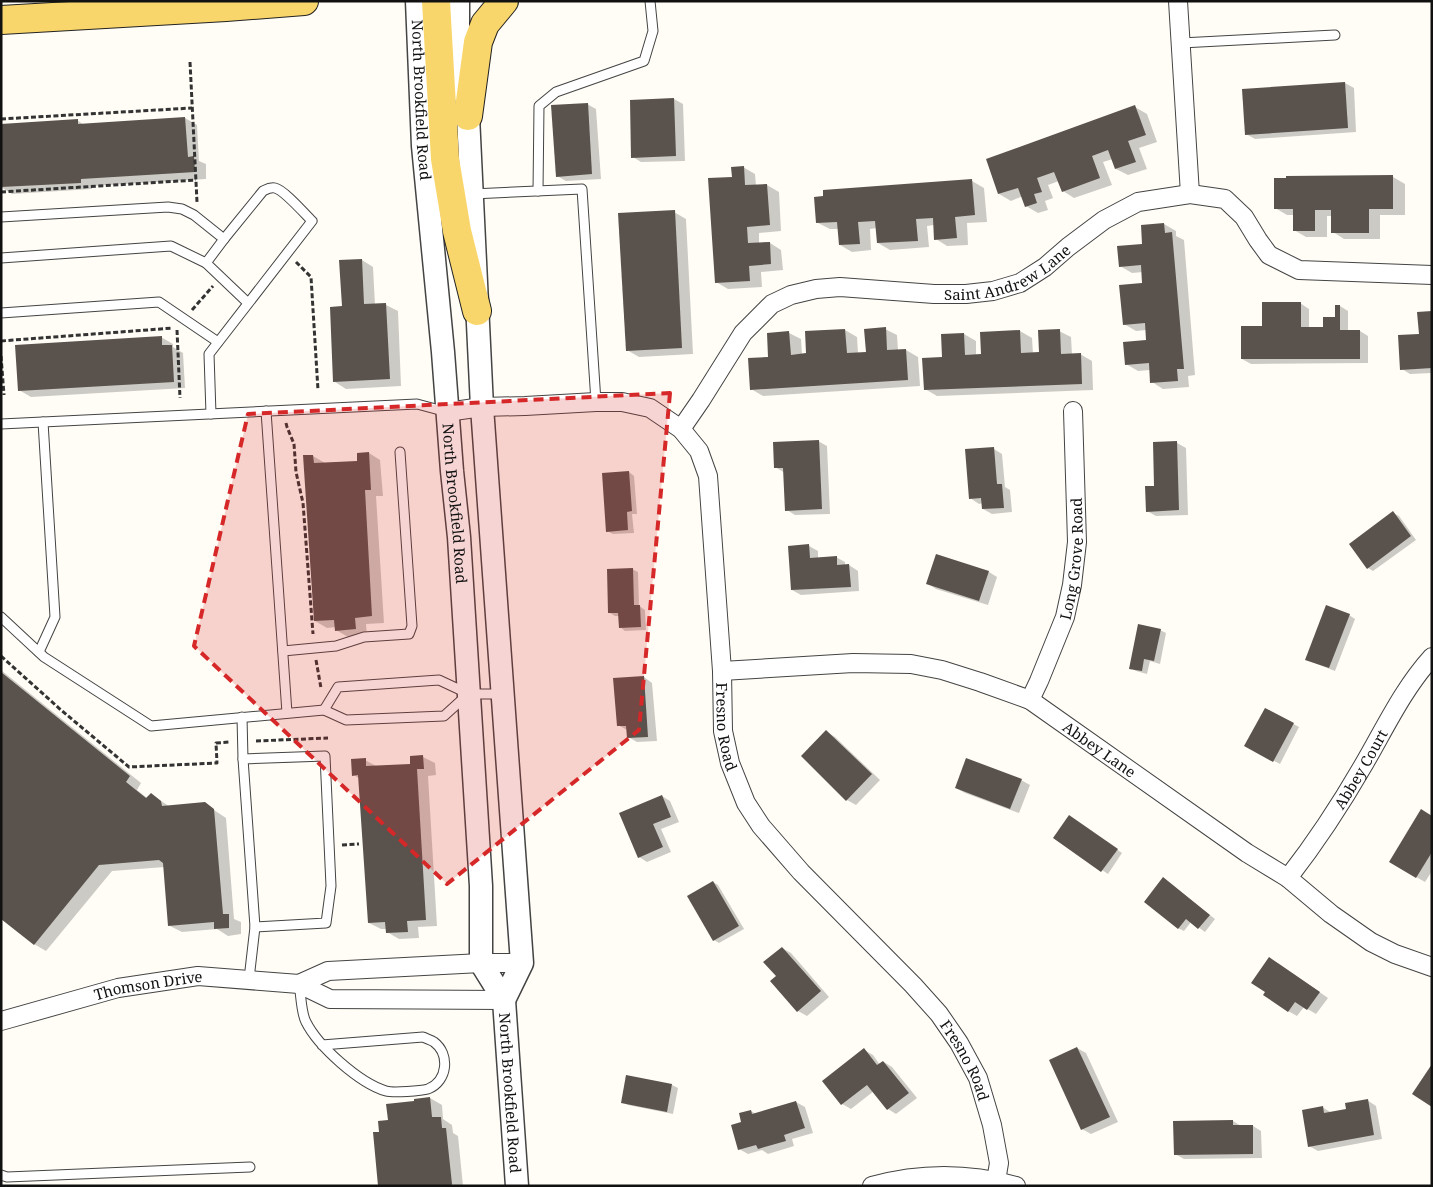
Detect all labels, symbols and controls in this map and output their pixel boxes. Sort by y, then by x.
street label: North Brookfield Road [408,19,436,181]
street label: Saint Andrew Lane [944,240,1074,304]
street label: North Brookfield Road [438,423,472,584]
street label: Long Grove Road [1055,497,1087,622]
street label: Fresno Road [712,682,742,774]
street label: Abbey Lane [1059,716,1140,782]
street label: Abbey Court [1329,726,1392,813]
street label: Thomson Drive [92,966,203,1004]
street label: North Brookfield Road [495,1012,526,1174]
street label: Fresno Road [936,1016,994,1103]

